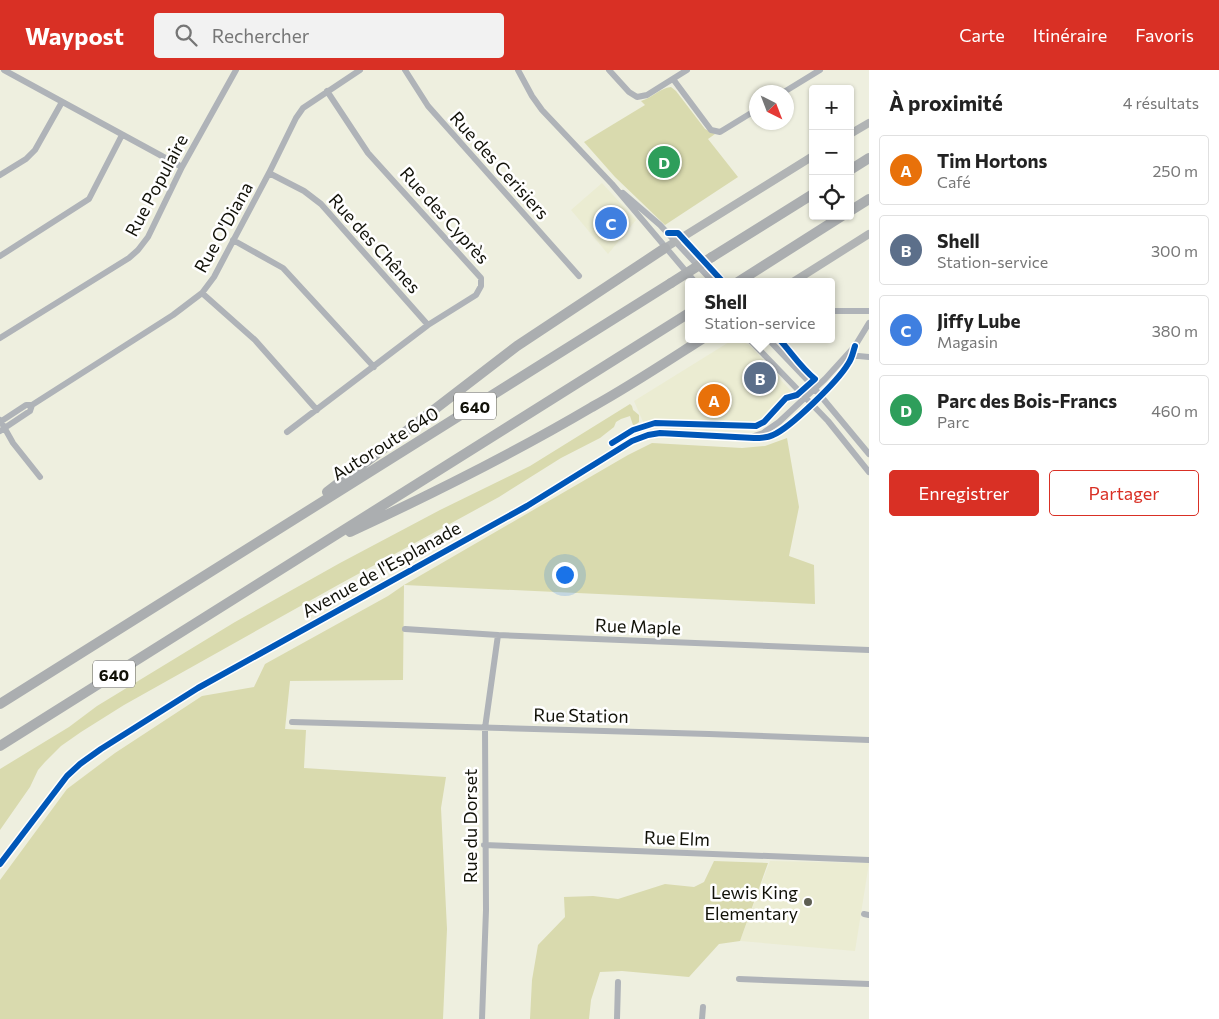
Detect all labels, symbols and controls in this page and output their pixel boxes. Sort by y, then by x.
search box [154,13,504,58]
text: Waypost [25,21,124,50]
icon: search [172,21,200,49]
text: Rechercher [212,24,309,47]
text: Carte [959,24,1005,46]
text: Itinéraire [1033,24,1107,46]
text: Favoris [1135,24,1194,46]
north arrow [749,85,794,130]
map controls [809,85,854,220]
button: + [809,85,854,130]
text: À proximité [889,90,1003,115]
text: 4 résultats [1123,93,1199,112]
street label: Rue des Cerisiers [446,107,554,223]
street label: Rue Populaire [120,130,192,240]
button: − [809,130,854,175]
pin: D [648,143,680,181]
text: Tim Hortons [937,149,1047,172]
text: A [900,161,912,180]
text: 250 m [1152,161,1198,180]
street label: Rue des Cyprès [396,162,494,268]
text: Café [937,172,971,191]
button: locate [809,175,854,220]
street label: Rue O'Diana [189,178,257,276]
street label: Rue des Chênes [324,189,426,297]
pin: C [595,204,627,242]
text: Shell [937,229,980,252]
text: B [901,241,911,260]
text: 300 m [1151,241,1198,260]
text: Station-service [937,252,1048,271]
popup [685,278,835,343]
text: Shell [704,290,747,313]
text: Jiffy Lube [937,309,1021,332]
text: Station-service [704,313,816,332]
text: C [901,321,911,340]
text: 380 m [1152,321,1198,340]
text: Magasin [937,332,998,351]
pin: B [744,359,776,397]
pin: A [698,381,730,419]
text: Parc des Bois-Francs [937,389,1117,412]
road number: 640 [454,392,496,420]
street label: Autoroute 640 [328,401,442,485]
text: D [900,401,912,420]
text: 460 m [1151,401,1198,420]
text: Parc [937,412,969,431]
button: Enregistrer [889,470,1039,516]
button: Partager [1049,470,1199,516]
street label: Avenue de l'Esplanade [298,516,464,622]
your location [552,562,578,588]
street label: Rue Maple [595,614,681,638]
road number: 640 [93,660,135,688]
street label: Rue Station [533,703,629,727]
street label: Rue du Dorset [459,769,481,883]
street label: Rue Elm [644,826,710,850]
place label: Lewis King Elementary [704,881,798,924]
marker: Lewis King Elementary [802,896,814,908]

